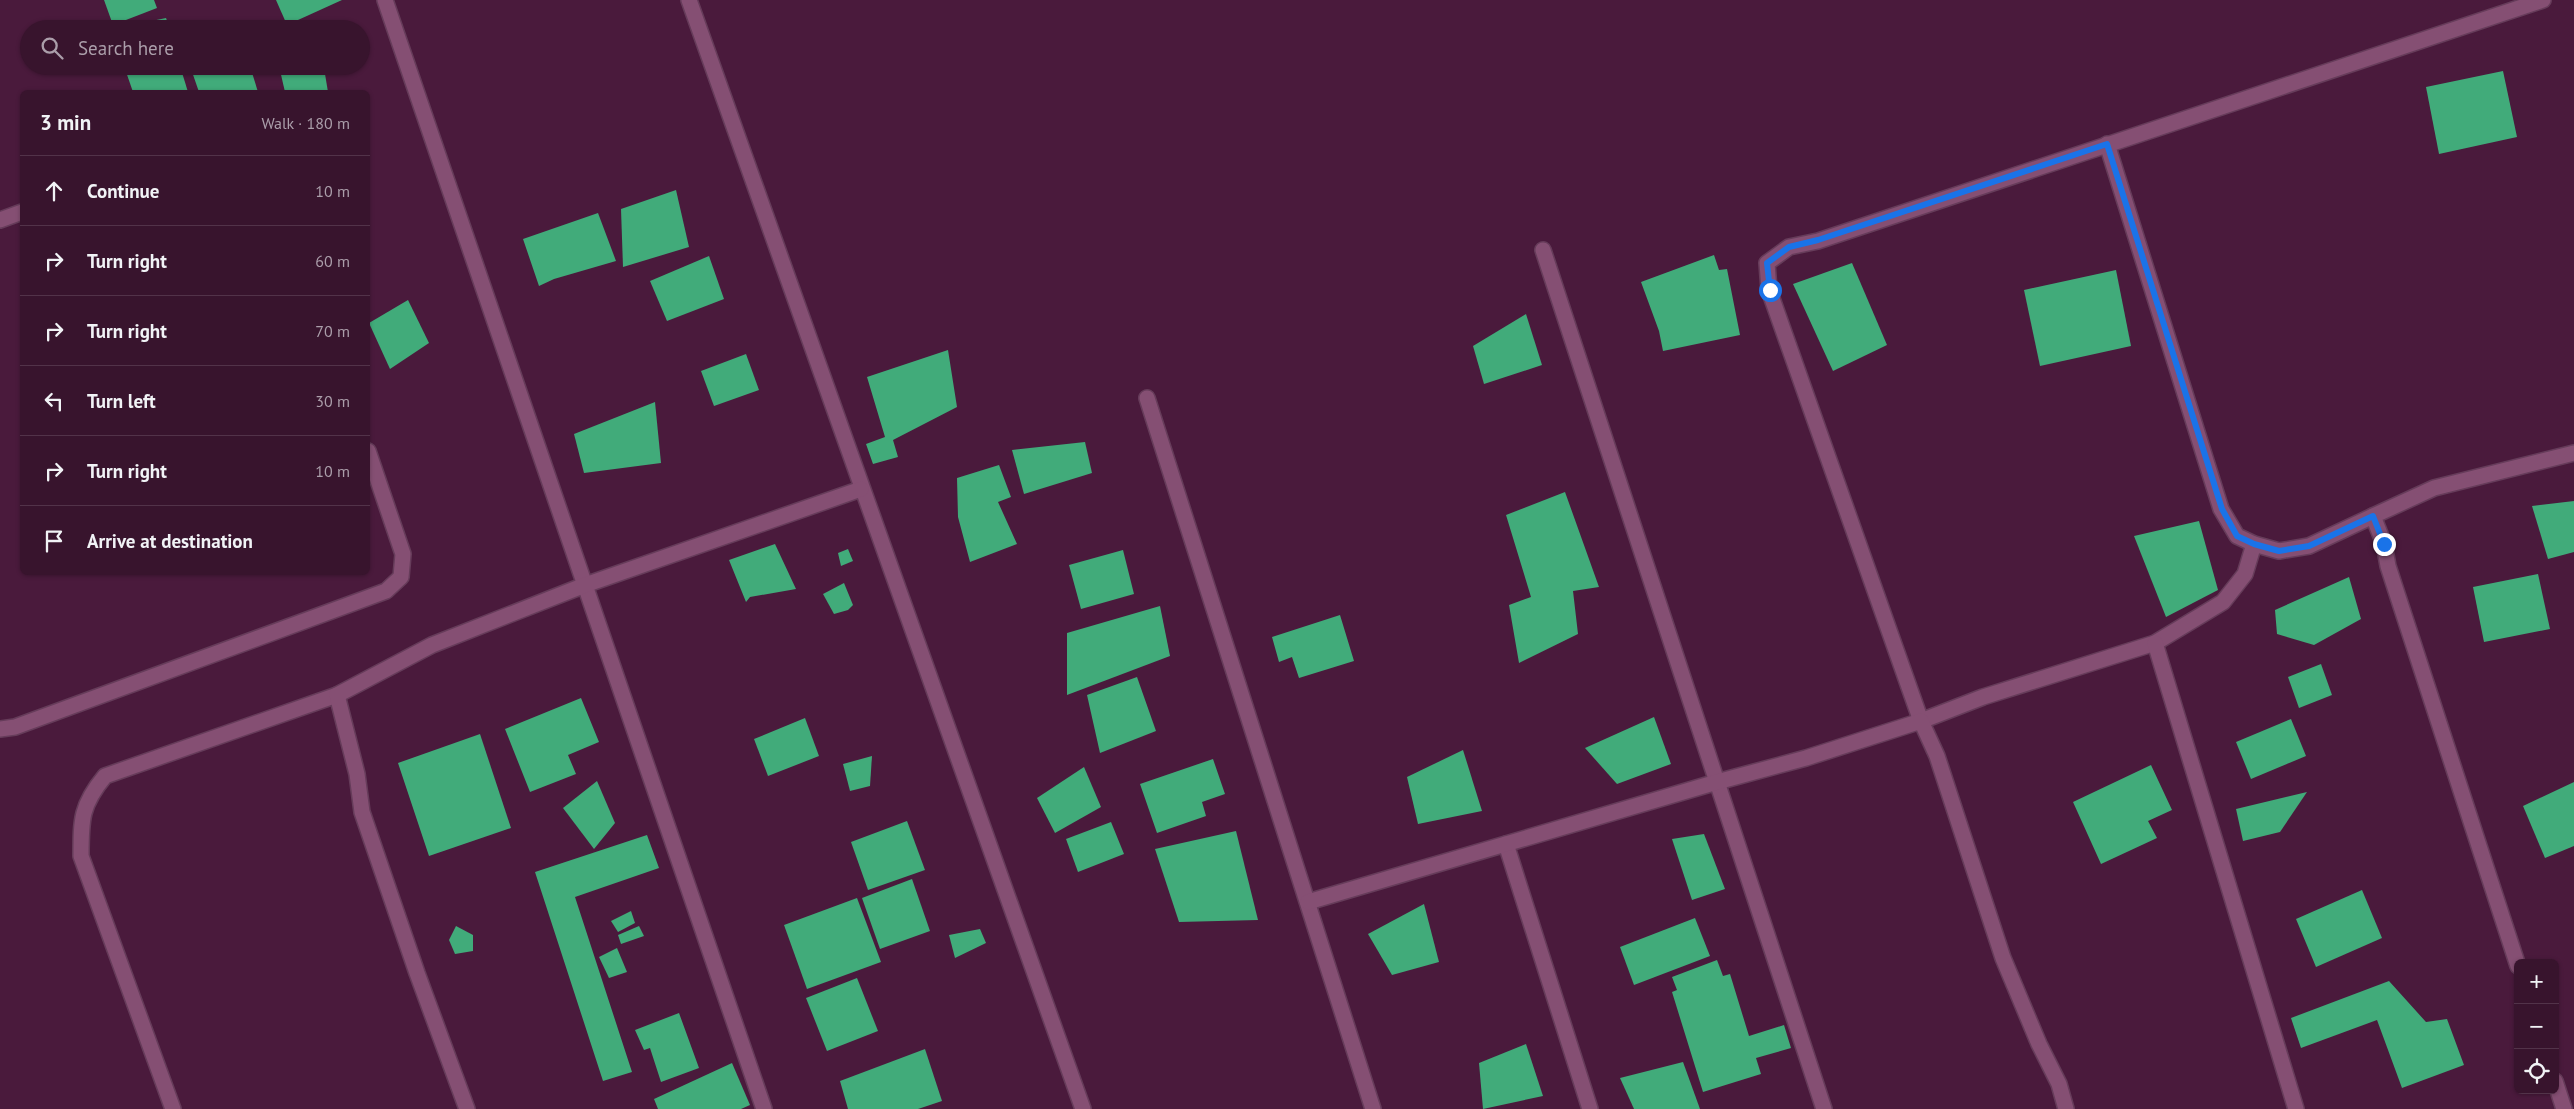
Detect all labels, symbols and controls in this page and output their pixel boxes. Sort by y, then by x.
search box [20,20,370,75]
icon: search [38,34,66,62]
text: Search here [78,36,174,60]
text: 3 min [40,109,91,136]
text: Walk · 180 m [261,113,350,133]
icon: ahead [40,177,68,205]
text: Continue [87,179,159,203]
text: 10 m [315,181,350,201]
icon: right [40,247,68,275]
text: Turn right [87,249,167,273]
text: 60 m [315,251,350,271]
route start [1759,279,1782,302]
icon: right [40,317,68,345]
text: Turn right [87,319,167,343]
text: 70 m [315,321,350,341]
icon: left [40,387,68,415]
text: Turn left [87,389,156,413]
text: 30 m [315,391,350,411]
icon: right [40,457,68,485]
text: Turn right [87,459,167,483]
text: 10 m [315,461,350,481]
icon: arrive [40,527,68,555]
text: Arrive at destination [87,529,253,553]
route end [2373,533,2396,556]
map controls [2514,959,2559,1094]
button: + [2514,959,2559,1004]
button: − [2514,1004,2559,1049]
button: locate [2514,1049,2559,1094]

